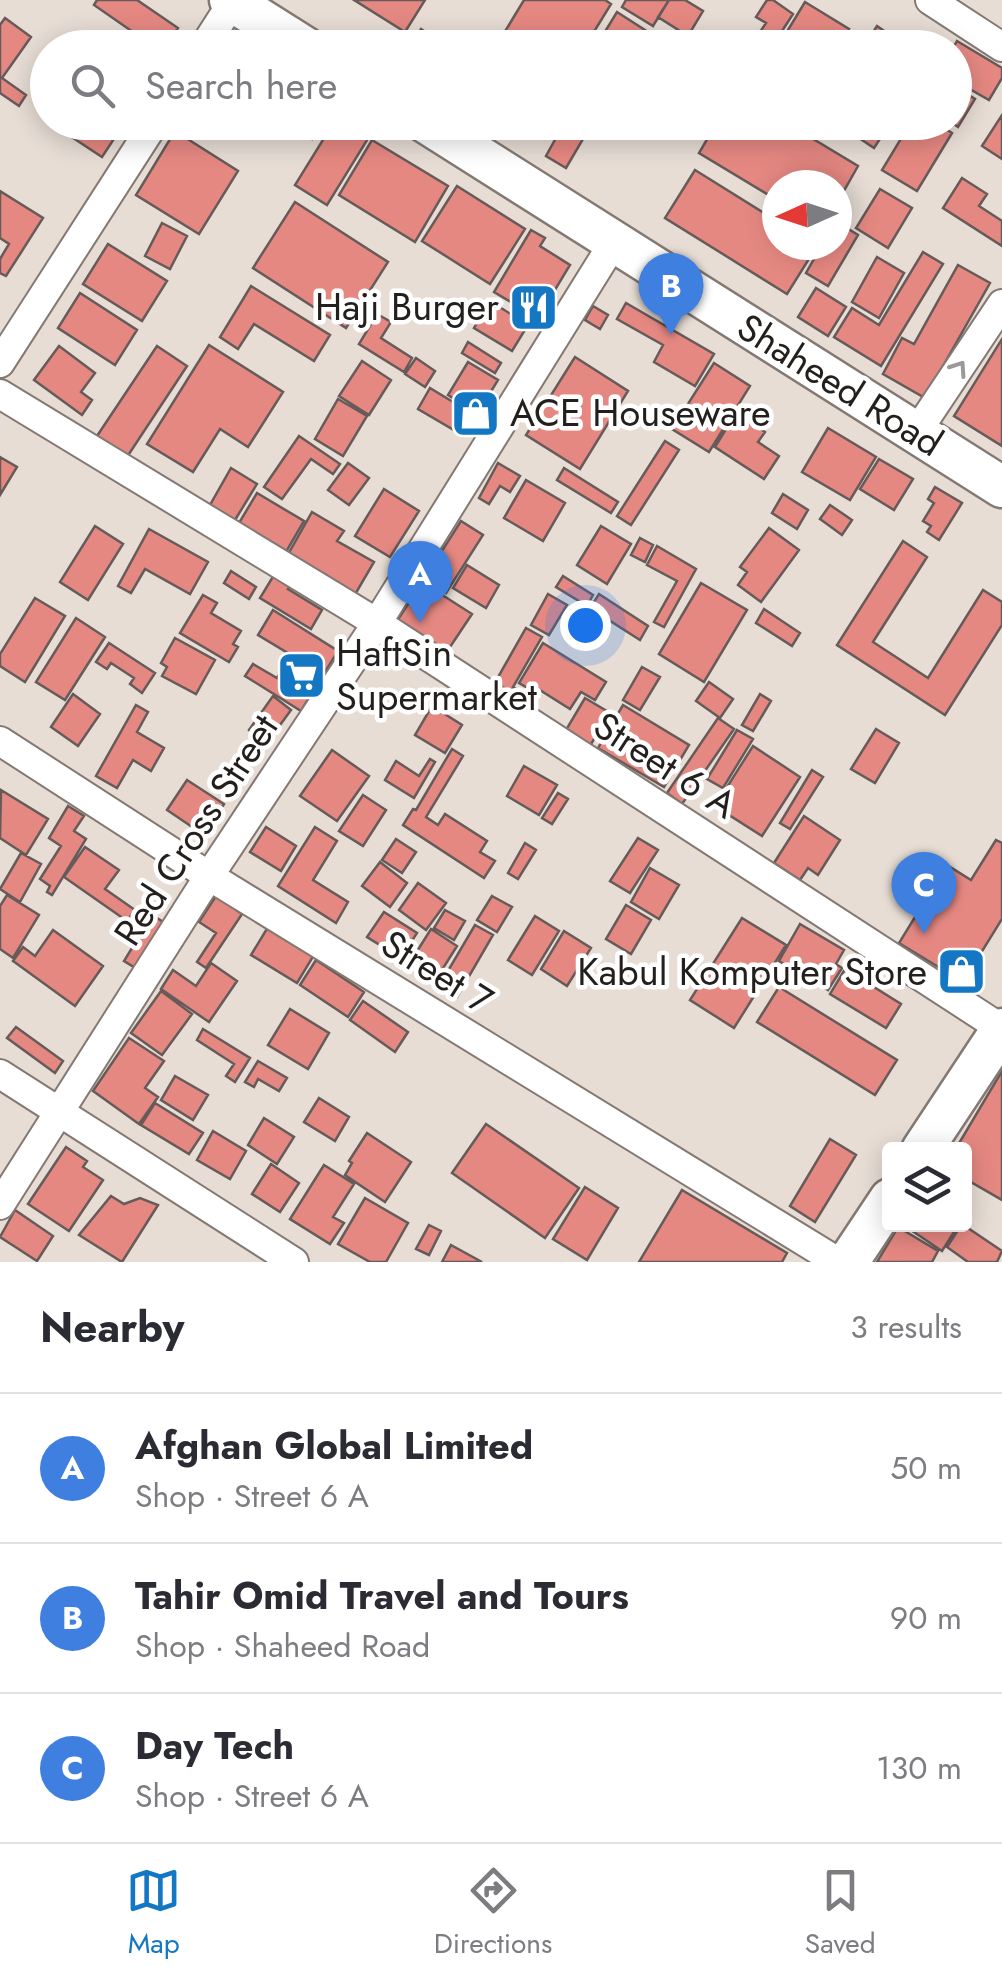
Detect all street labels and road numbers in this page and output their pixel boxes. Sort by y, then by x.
street label: Shaheed Road [727,299,954,470]
street label: Street 6 A [583,698,748,831]
street label: Red Cross Street [100,703,291,956]
street label: Street 7 [371,916,504,1027]

